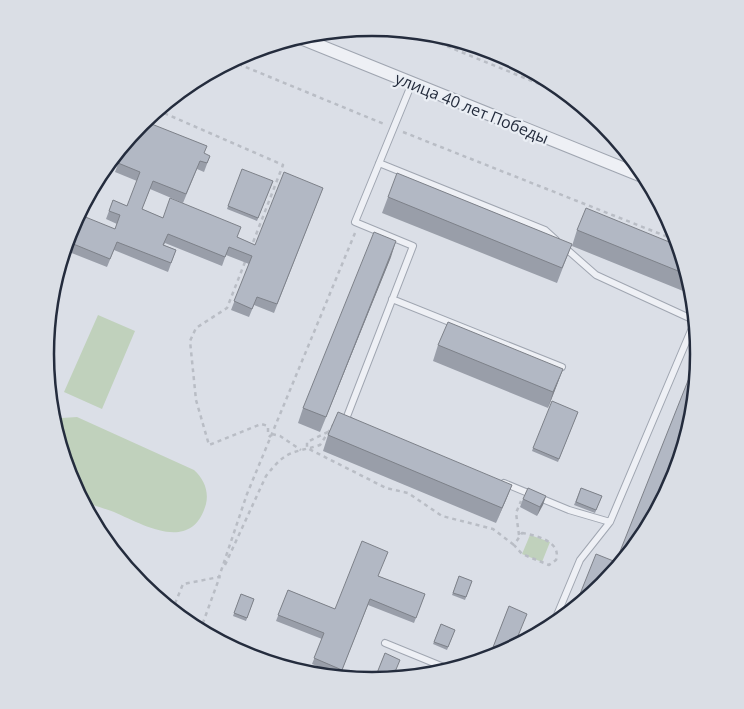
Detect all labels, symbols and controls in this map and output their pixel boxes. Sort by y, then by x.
street label: улица 40 лет Победы [392,67,552,149]

